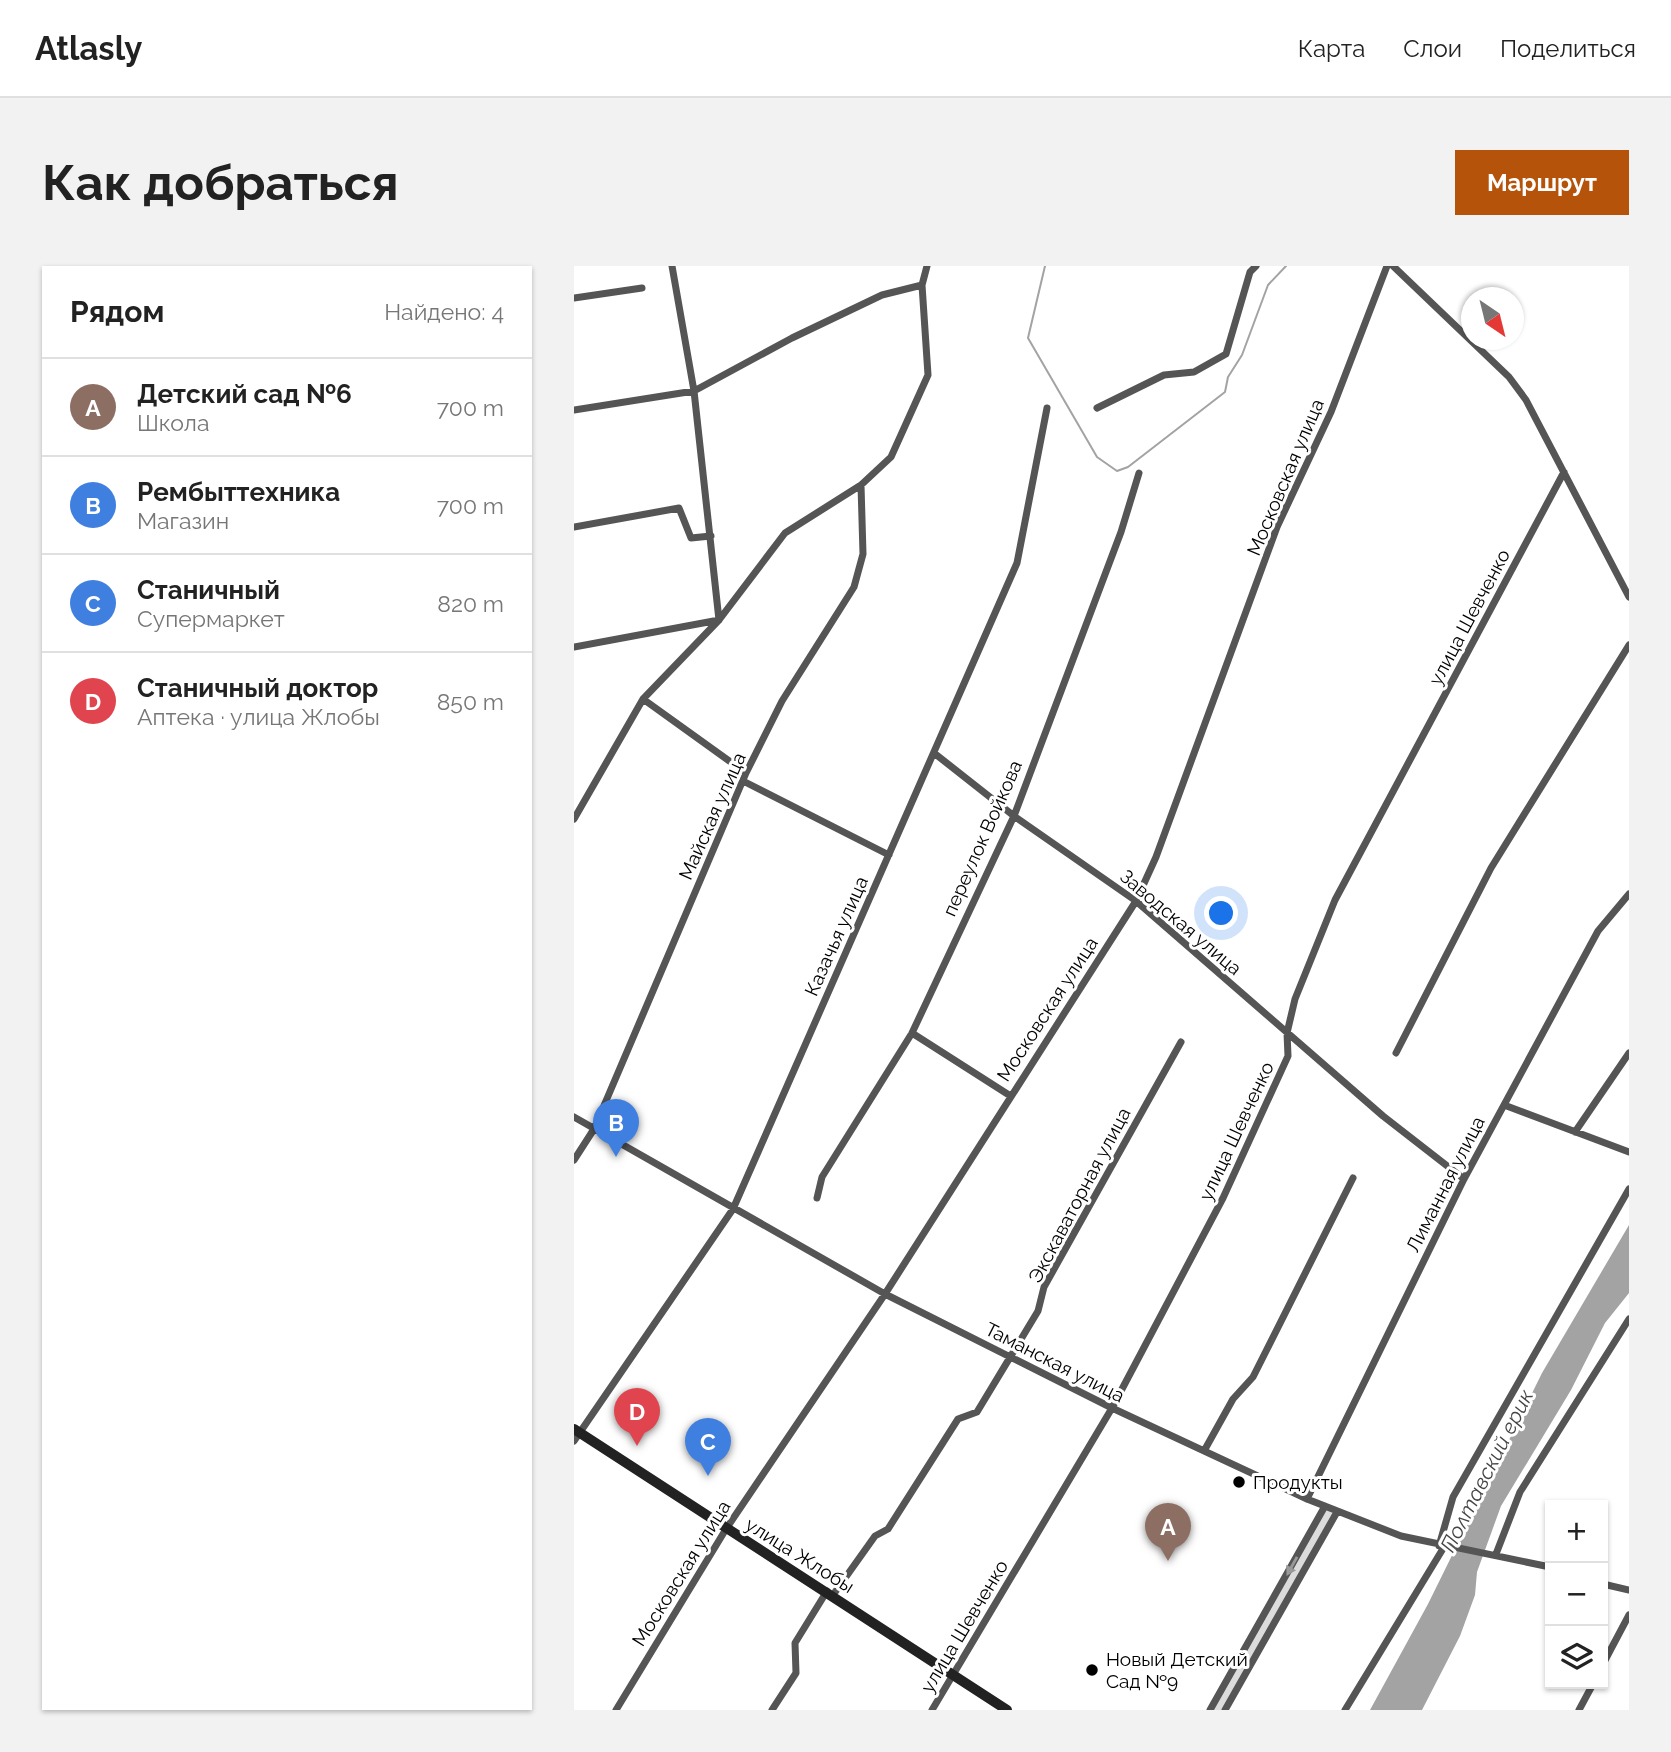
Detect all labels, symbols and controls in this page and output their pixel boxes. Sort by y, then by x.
text: Atlasly [35,29,142,68]
text: Карта [1298,34,1365,63]
text: Слои [1403,34,1462,63]
text: Поделиться [1500,34,1636,63]
button: Маршрут [1455,150,1629,215]
text: Как добраться [42,154,399,211]
north arrow [1461,287,1524,350]
text: Рядом [70,294,164,329]
text: Найдено: 4 [384,298,504,325]
text: Детский сад №6 [137,379,352,409]
text: A [85,394,101,421]
text: 700 m [437,394,504,421]
street label: Московская улица [1242,396,1328,558]
text: Школа [137,409,210,436]
text: Рембыттехника [137,477,340,507]
text: B [85,492,101,519]
text: 700 m [437,492,504,519]
text: Магазин [137,507,229,534]
street label: улица Шевченко [1424,545,1514,689]
text: Станичный [137,575,280,605]
text: C [85,590,101,617]
text: 820 m [437,590,504,617]
text: Супермаркет [137,605,285,632]
text: Станичный доктор [137,673,378,703]
text: D [85,688,101,715]
text: 850 m [437,688,504,715]
text: Аптека · улица Жлобы [137,703,380,730]
street label: Майская улица [674,749,750,883]
street label: переулок Войкова [938,757,1026,919]
street label: Заводская улица [1116,865,1246,979]
street label: Казачья улица [800,873,872,999]
your location [1204,896,1238,930]
street label: Московская улица [992,933,1102,1085]
street label: улица Шевченко [1194,1058,1278,1204]
pin: B [593,1099,639,1157]
street label: Экскаваторная улица [1023,1104,1135,1286]
street label: Лиманная улица [1401,1113,1489,1255]
street label: Таманская улица [982,1317,1128,1407]
water label: Полтавский ерик [1435,1385,1539,1556]
pin: D [614,1388,660,1446]
pin: C [685,1418,731,1476]
place label: Продукты [1253,1471,1343,1493]
marker: Продукты [1231,1474,1247,1490]
street label: Московская улица [627,1496,735,1650]
map controls [1545,1500,1608,1689]
button: + [1545,1500,1608,1563]
pin: A [1145,1503,1191,1561]
street label: улица Жлобы [742,1513,858,1597]
street label: улица Шевченко [916,1556,1012,1696]
one-way arrow [1286,1556,1298,1576]
button: − [1545,1563,1608,1626]
button: layers [1545,1626,1608,1689]
place label: Новый Детский Сад №9 [1106,1648,1248,1692]
marker: Новый Детский Сад №9 [1084,1662,1100,1678]

